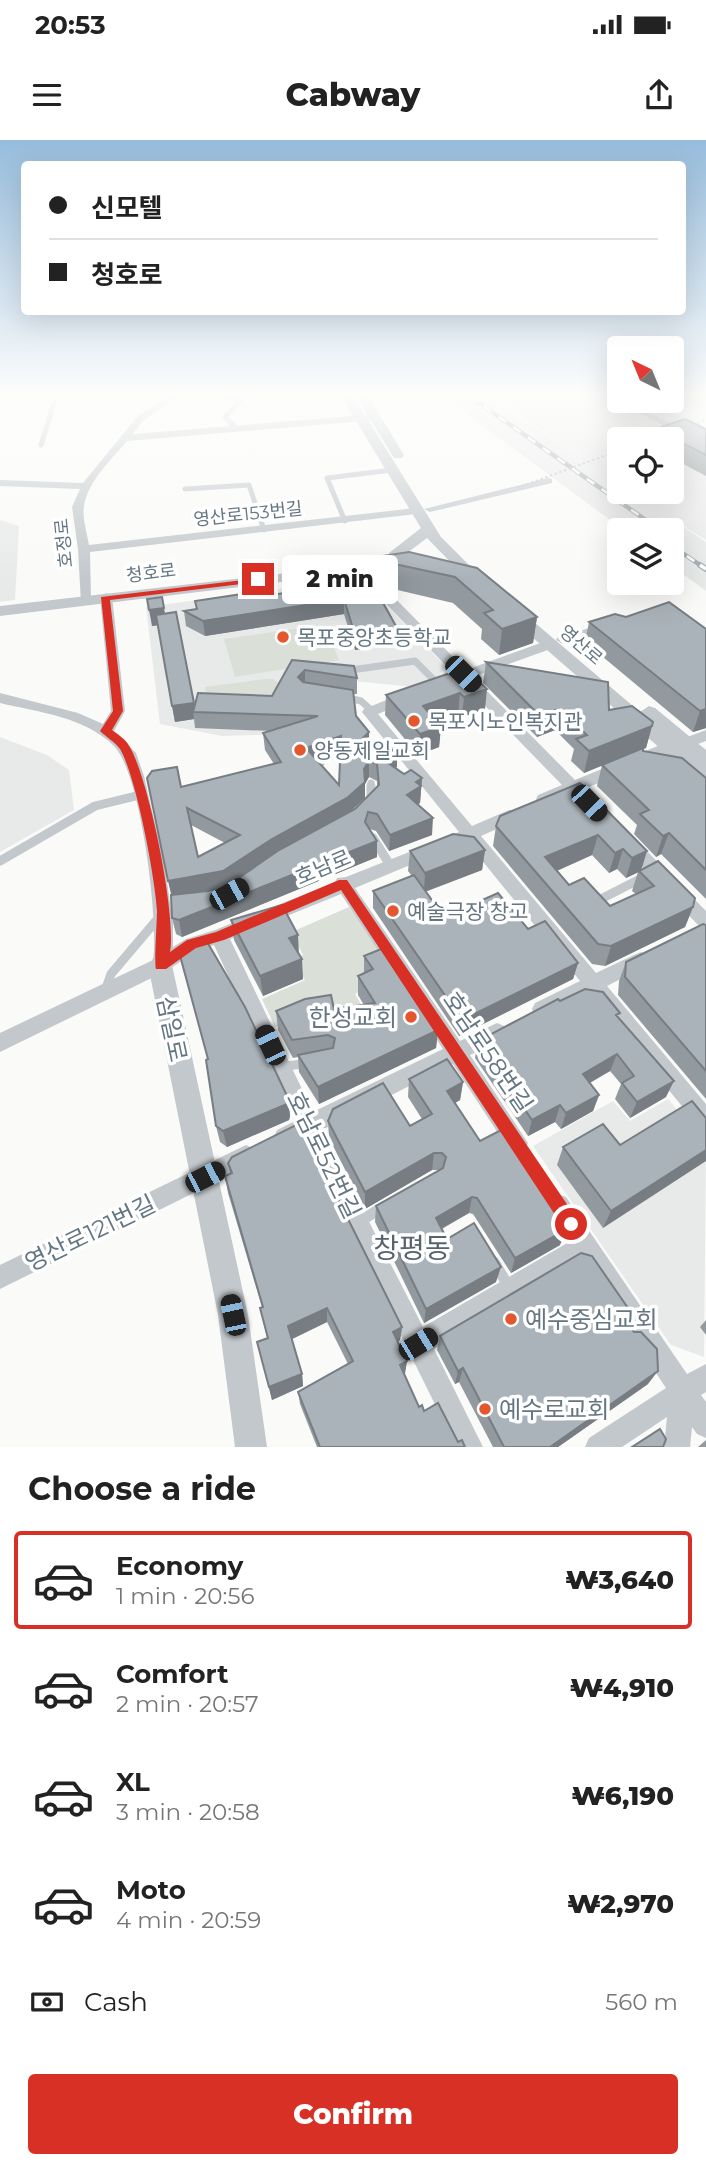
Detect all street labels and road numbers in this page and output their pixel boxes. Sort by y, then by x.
street label: 영산로153번길 [192,497,304,531]
street label: 호정로 [50,517,78,569]
street label: 청호로 [125,559,177,587]
street label: 영산로 [555,620,607,670]
street label: 호남로 [291,844,355,890]
street label: 호남로58번길 [437,986,539,1118]
street label: 삼일로 [151,994,193,1064]
street label: 호남로52번길 [281,1087,367,1223]
street label: 영산로121번길 [20,1189,160,1277]

